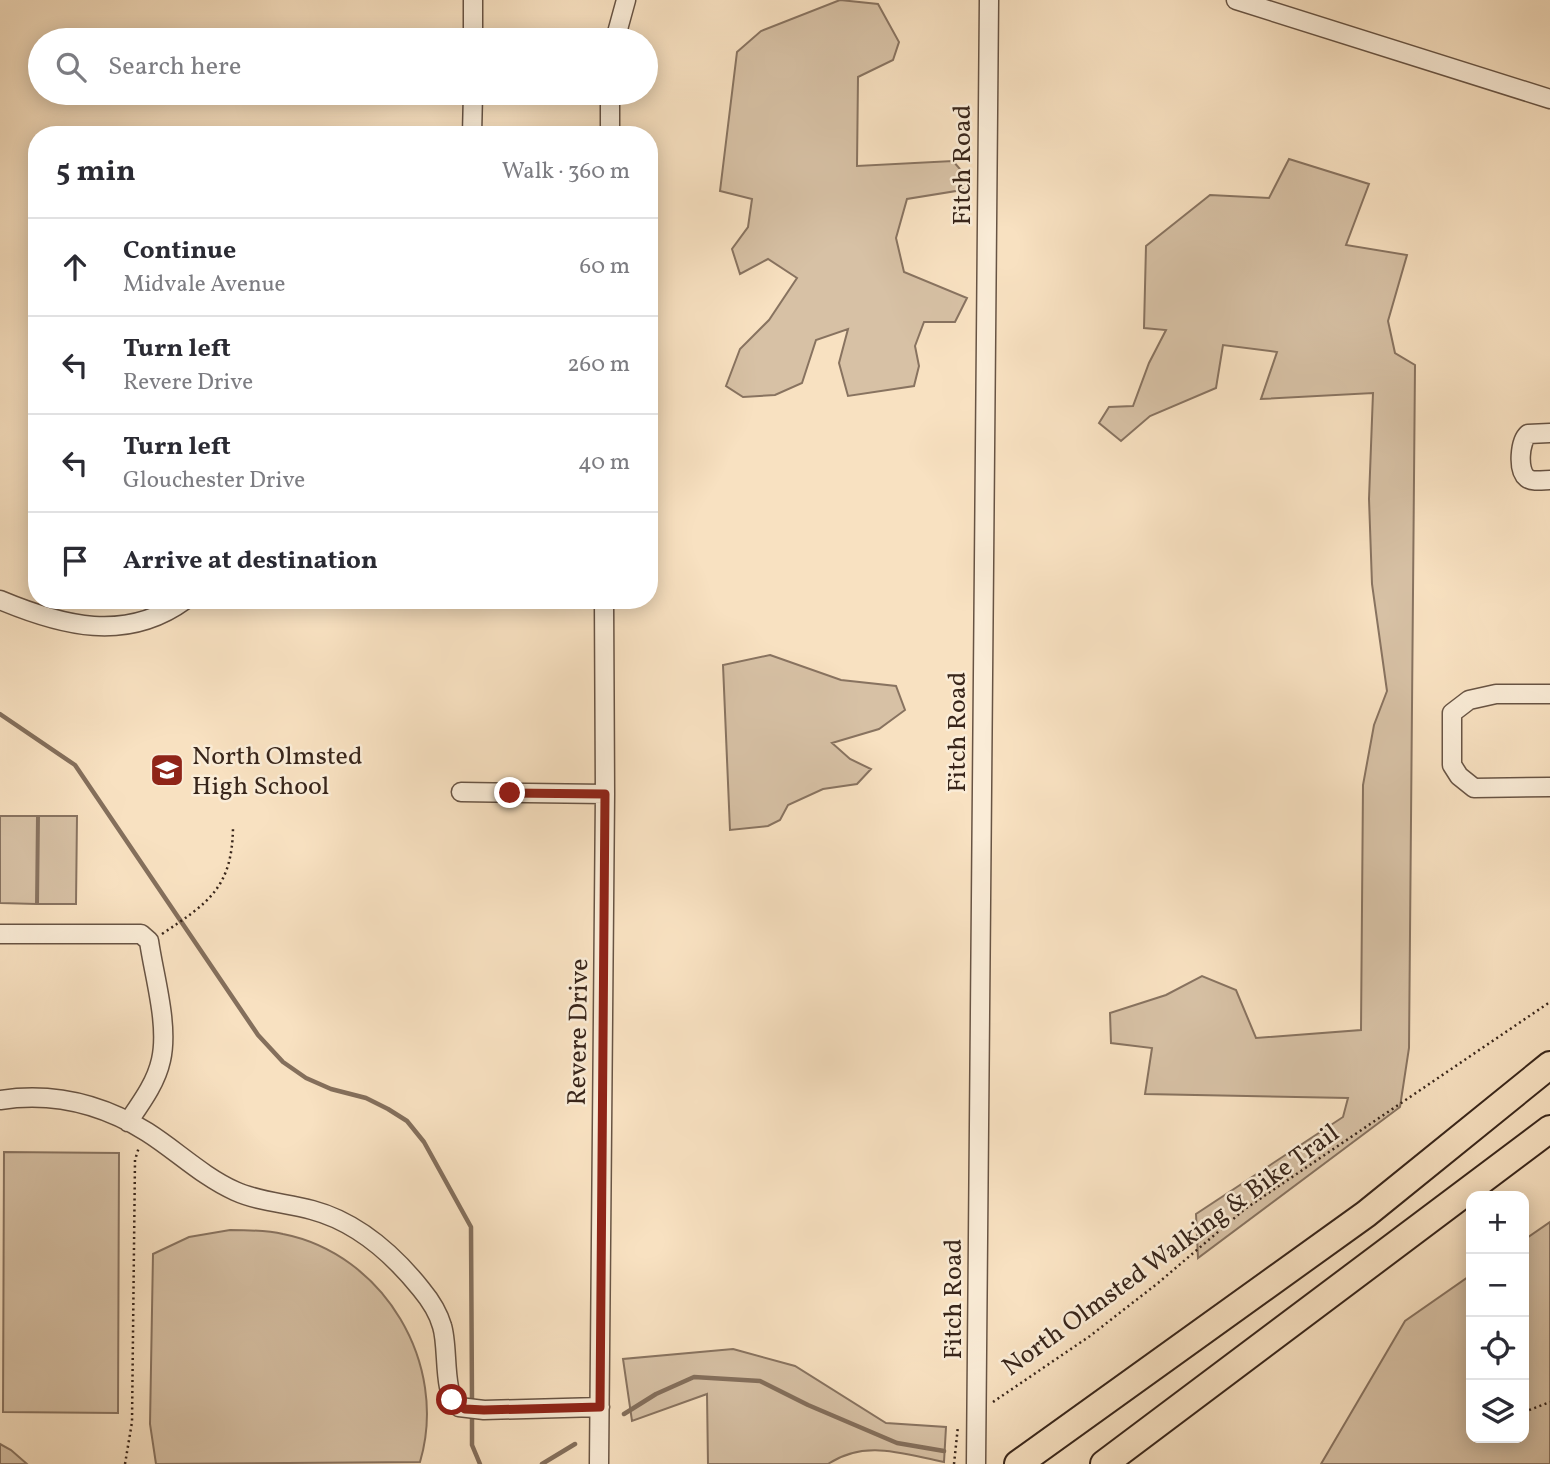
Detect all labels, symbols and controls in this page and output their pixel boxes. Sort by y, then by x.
search box [28,28,658,105]
icon: search [52,48,90,86]
text: Search here [108,49,241,85]
street label: Fitch Road [945,105,981,225]
text: 5 min [56,151,136,193]
text: Walk · 360 m [502,156,630,188]
text: Continue [123,233,236,269]
icon: ahead [56,248,94,286]
text: 60 m [580,251,630,283]
text: Midvale Avenue [123,269,286,301]
text: Turn left [123,331,231,367]
icon: left [56,346,94,384]
text: 260 m [567,349,630,381]
text: Revere Drive [123,367,253,399]
text: Turn left [123,429,231,465]
icon: left [56,444,94,482]
text: 40 m [578,447,630,479]
text: Glouchester Drive [123,465,305,497]
icon: arrive [56,542,94,580]
text: Arrive at destination [123,543,378,579]
street label: Fitch Road [940,672,976,792]
place label: North Olmsted High School [192,739,363,805]
school or university icon: North Olmsted High School [148,751,186,789]
route end [494,777,525,808]
street label: Revere Drive [560,958,598,1106]
street label: North Olmsted Walking & Bike Trail [995,1116,1347,1385]
map controls [1466,1191,1529,1443]
button: + [1466,1191,1529,1254]
street label: Fitch Road [936,1239,972,1359]
button: − [1466,1254,1529,1317]
button: locate [1466,1317,1529,1380]
button: layers [1466,1380,1529,1443]
route start [436,1384,467,1415]

